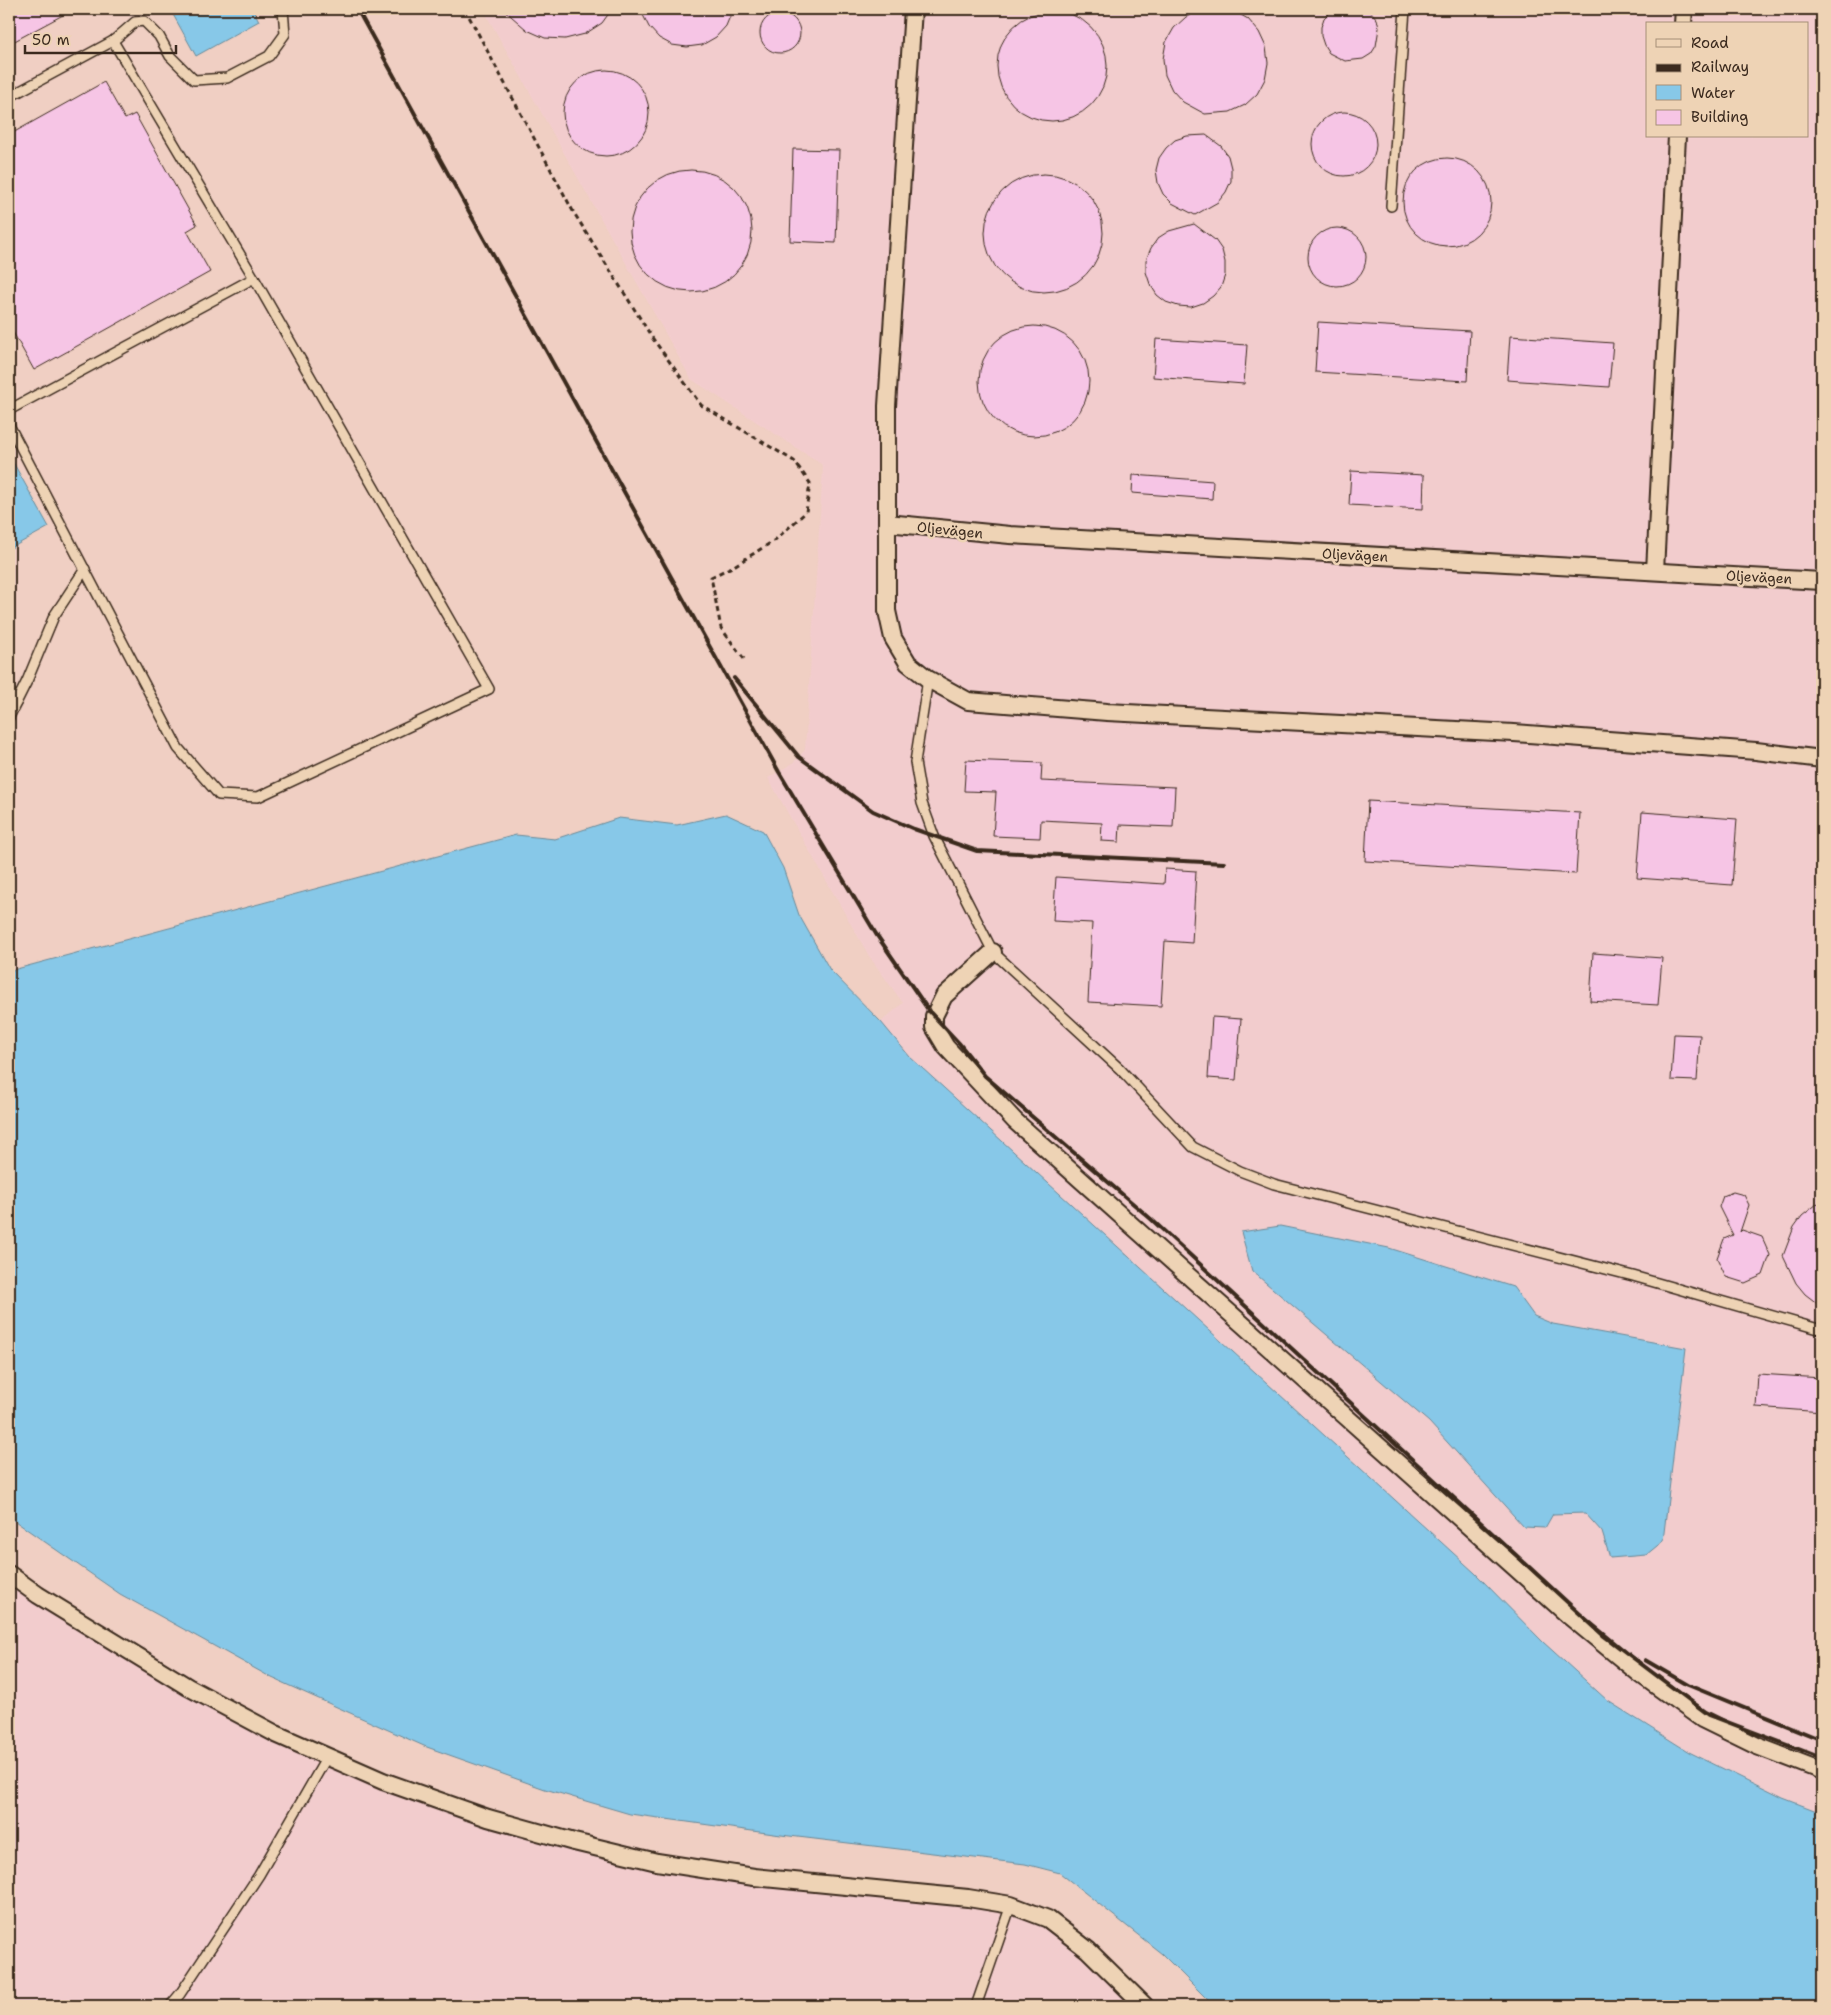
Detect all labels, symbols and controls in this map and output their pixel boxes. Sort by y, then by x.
scale bar [25,22,176,54]
legend [1646,22,1808,138]
text: 50 m [32,30,70,50]
text: Road [1691,33,1729,53]
text: Railway [1691,57,1749,77]
text: Water [1691,83,1735,103]
text: Building [1691,107,1748,127]
street label: Oljevägen [916,518,984,542]
street label: Oljevägen [1321,544,1389,566]
street label: Oljevägen [1725,566,1793,588]

